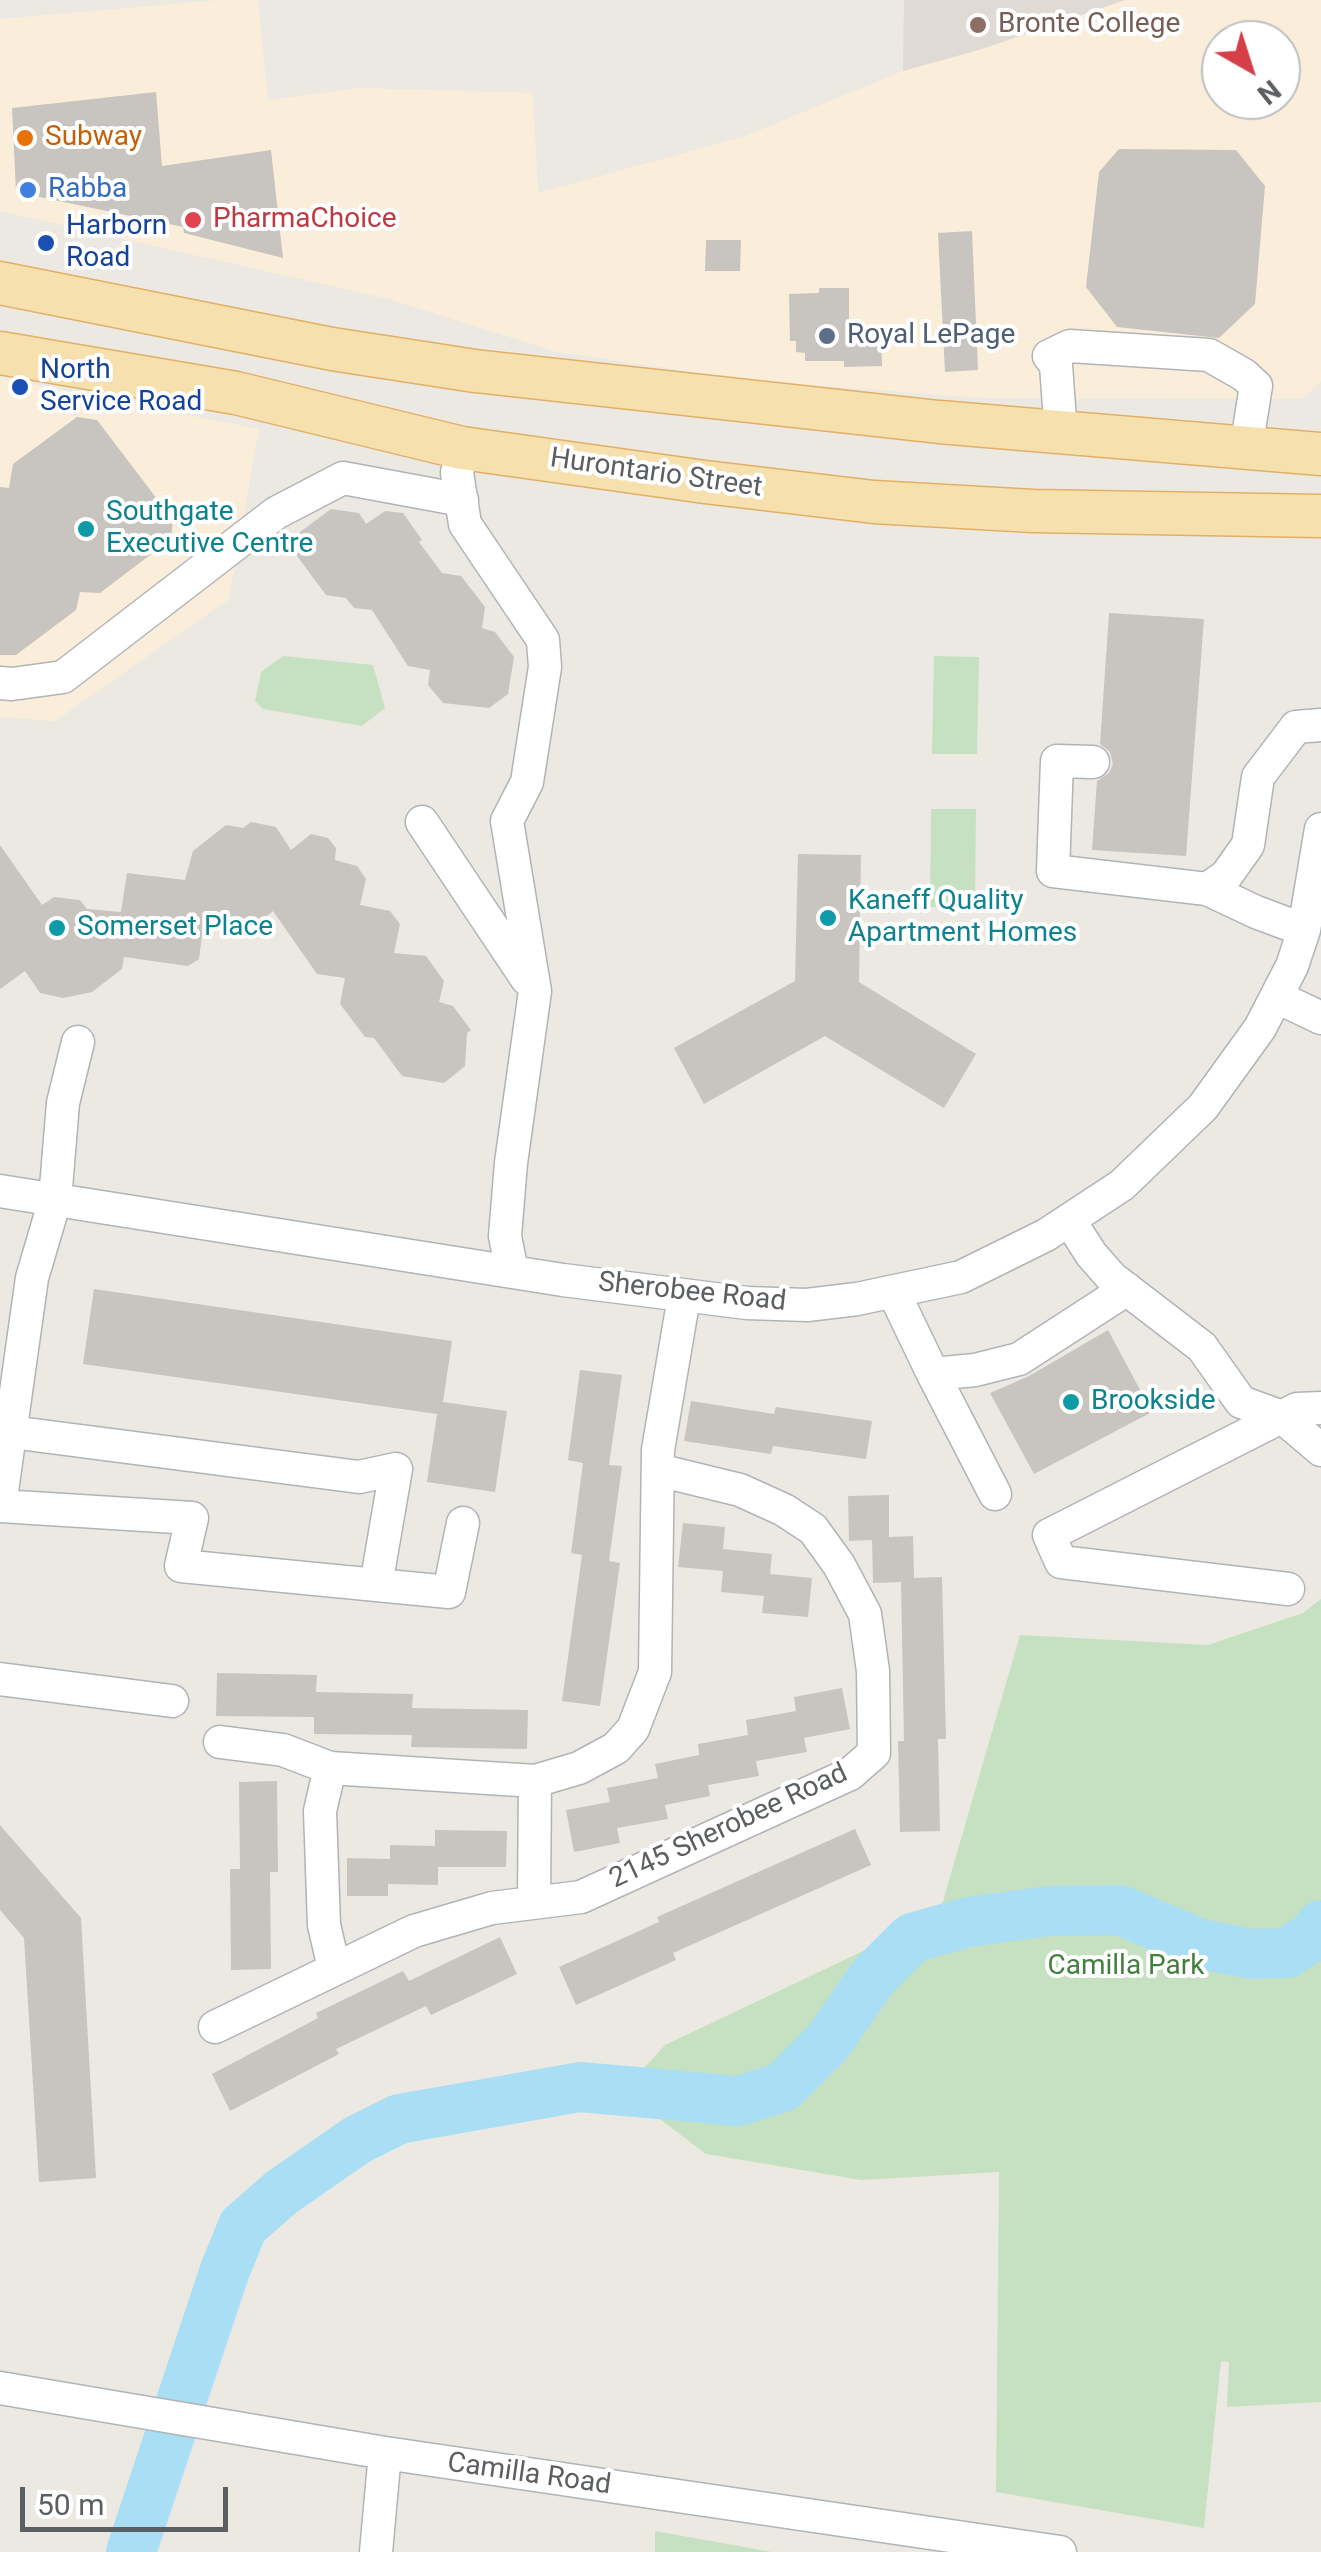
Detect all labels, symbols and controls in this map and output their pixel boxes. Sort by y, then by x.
place label: Bronte College [998,8,1180,42]
marker: Bronte College [967,14,989,36]
north arrow [1201,20,1301,120]
text: N [1251,73,1287,111]
place label: Subway [45,121,142,155]
marker: Subway [14,127,36,149]
place label: Rabba [48,173,127,207]
marker: Rabba [17,179,39,201]
place label: PharmaChoice [213,203,397,237]
marker: PharmaChoice [182,209,204,231]
place label: Harborn Road [66,210,167,276]
marker: Harborn Road [35,232,57,254]
place label: Royal LePage [847,319,1015,353]
marker: Royal LePage [816,325,838,347]
place label: North Service Road [40,354,202,420]
marker: North Service Road [9,376,31,398]
street label: Hurontario Street [548,443,764,505]
place label: Southgate Executive Centre [106,496,313,562]
marker: Southgate Executive Centre [75,518,97,540]
place label: Kaneff Quality Apartment Homes [848,885,1077,951]
marker: Kaneff Quality Apartment Homes [817,907,839,929]
place label: Somerset Place [77,911,273,945]
marker: Somerset Place [46,917,68,939]
street label: Sherobee Road [596,1266,788,1320]
place label: Brookside [1091,1385,1216,1419]
marker: Brookside [1060,1391,1082,1413]
street label: 2145 Sherobee Road [605,1757,853,1897]
park label: Camilla Park [1047,1950,1205,1984]
street label: Camilla Road [445,2447,613,2503]
scale bar [25,2467,232,2529]
text: 50 m [37,2487,104,2522]

